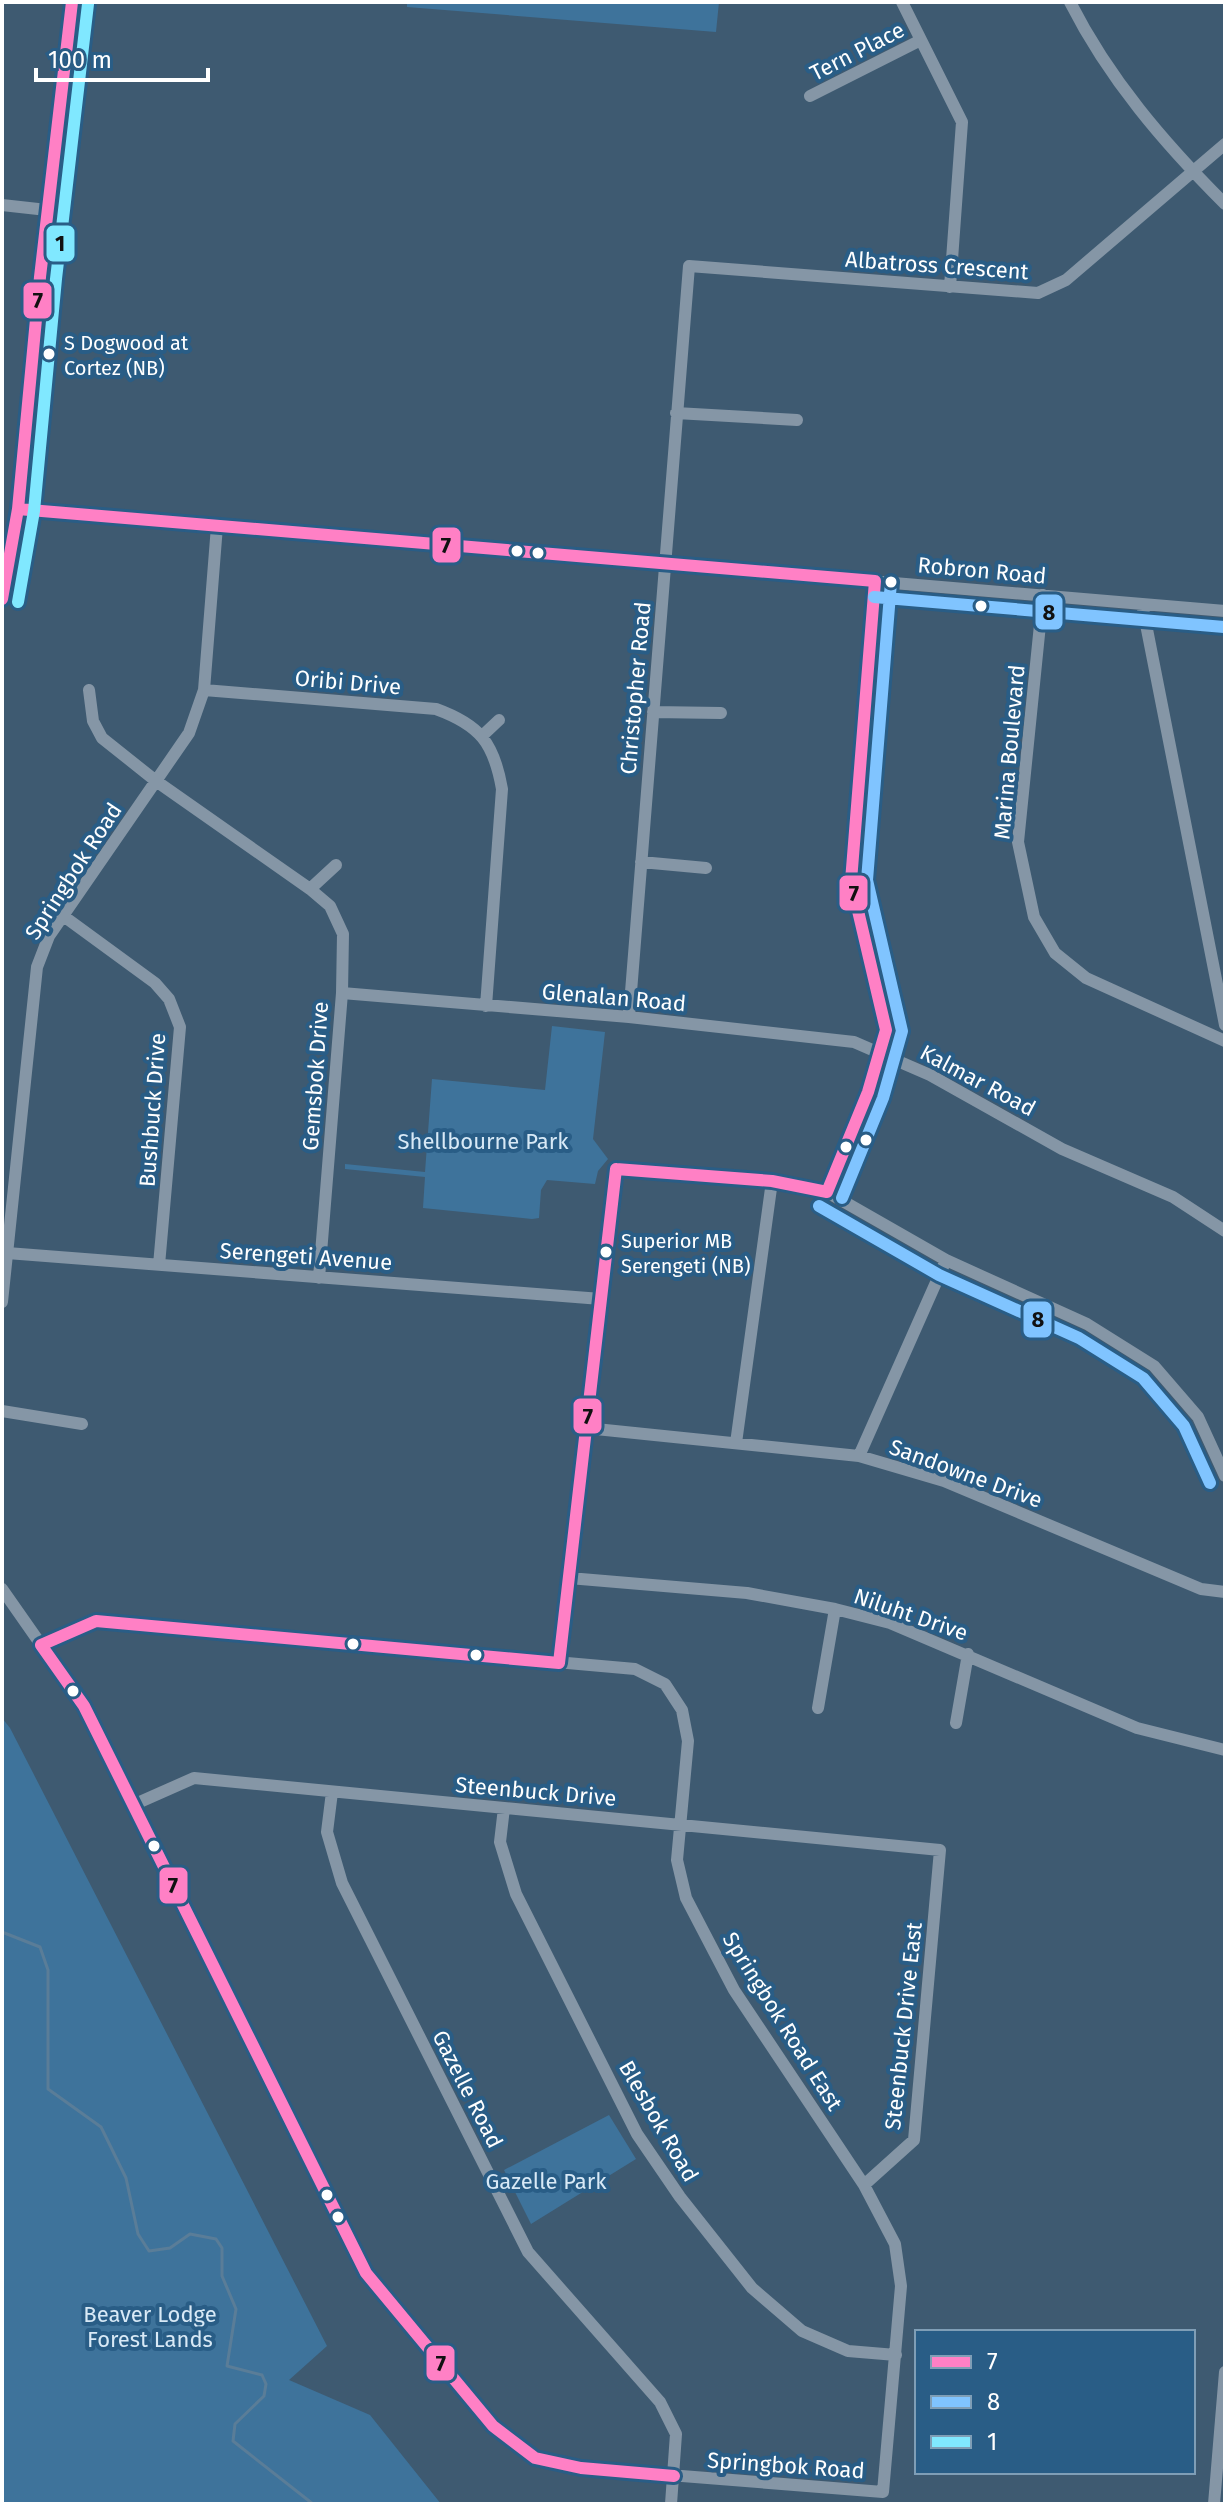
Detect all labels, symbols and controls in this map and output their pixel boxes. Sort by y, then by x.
street label: Tern Place [806,16,909,87]
scale bar [36,32,208,82]
text: 100 m [48,46,112,74]
line badge: 1 [45,224,76,263]
text: 1 [55,230,65,257]
street label: Albatross Crescent [844,246,1030,285]
line badge: 7 [22,281,53,320]
text: 7 [33,287,43,314]
place label: S Dogwood at Cortez (NB) [64,331,189,380]
marker: S Dogwood at Cortez (NB) [41,346,57,362]
line badge: 7 [431,526,462,564]
text: 7 [441,532,451,559]
unlabelled marker [509,543,525,559]
unlabelled marker [530,545,546,561]
street label: Robron Road [917,551,1047,590]
unlabelled marker [883,574,899,590]
line badge: 8 [1034,593,1064,631]
unlabelled marker [973,598,989,614]
text: 8 [1043,599,1056,626]
street label: Christopher Road [614,600,657,776]
street label: Oribi Drive [294,664,402,701]
street label: Marina Boulevard [988,664,1031,840]
street label: Springbok Road [19,798,128,945]
line badge: 7 [838,874,869,912]
text: 7 [849,880,859,907]
street label: Glenalan Road [541,978,687,1017]
street label: Gemsbok Drive [297,1000,334,1152]
street label: Bushbuck Drive [134,1032,171,1188]
street label: Kalmar Road [915,1039,1040,1122]
park label: Shellbourne Park [398,1128,569,1155]
unlabelled marker [858,1132,874,1148]
unlabelled marker [838,1139,854,1155]
place label: Superior MB Serengeti (NB) [621,1229,750,1278]
street label: Serengeti Avenue [219,1237,393,1276]
marker: Superior MB Serengeti (NB) [598,1244,614,1260]
line badge: 8 [1022,1300,1053,1339]
text: 8 [1032,1306,1045,1333]
line badge: 7 [572,1397,603,1435]
text: 7 [583,1403,593,1430]
street label: Sandowne Drive [886,1433,1046,1514]
street label: Niluht Drive [850,1582,971,1647]
unlabelled marker [345,1636,361,1652]
unlabelled marker [468,1647,484,1663]
unlabelled marker [65,1683,81,1699]
street label: Steenbuck Drive [454,1771,618,1812]
unlabelled marker [146,1838,162,1854]
line badge: 7 [158,1866,189,1905]
text: 7 [168,1872,178,1899]
street label: Steenbuck Drive East [879,1921,928,2131]
street label: Springbok Road East [717,1927,848,2115]
street label: Gazelle Road [426,2026,509,2153]
street label: Blesbok Road [613,2056,704,2187]
park label: Gazelle Park [485,2168,607,2195]
unlabelled marker [319,2187,335,2203]
unlabelled marker [330,2209,346,2225]
park label: Beaver Lodge Forest Lands [83,2301,217,2353]
legend [915,2330,1195,2474]
line badge: 7 [425,2344,456,2382]
text: 7 [987,2348,998,2376]
text: 7 [436,2350,446,2377]
text: 8 [987,2388,1000,2416]
text: 1 [987,2428,997,2456]
street label: Springbok Road [706,2447,866,2484]

